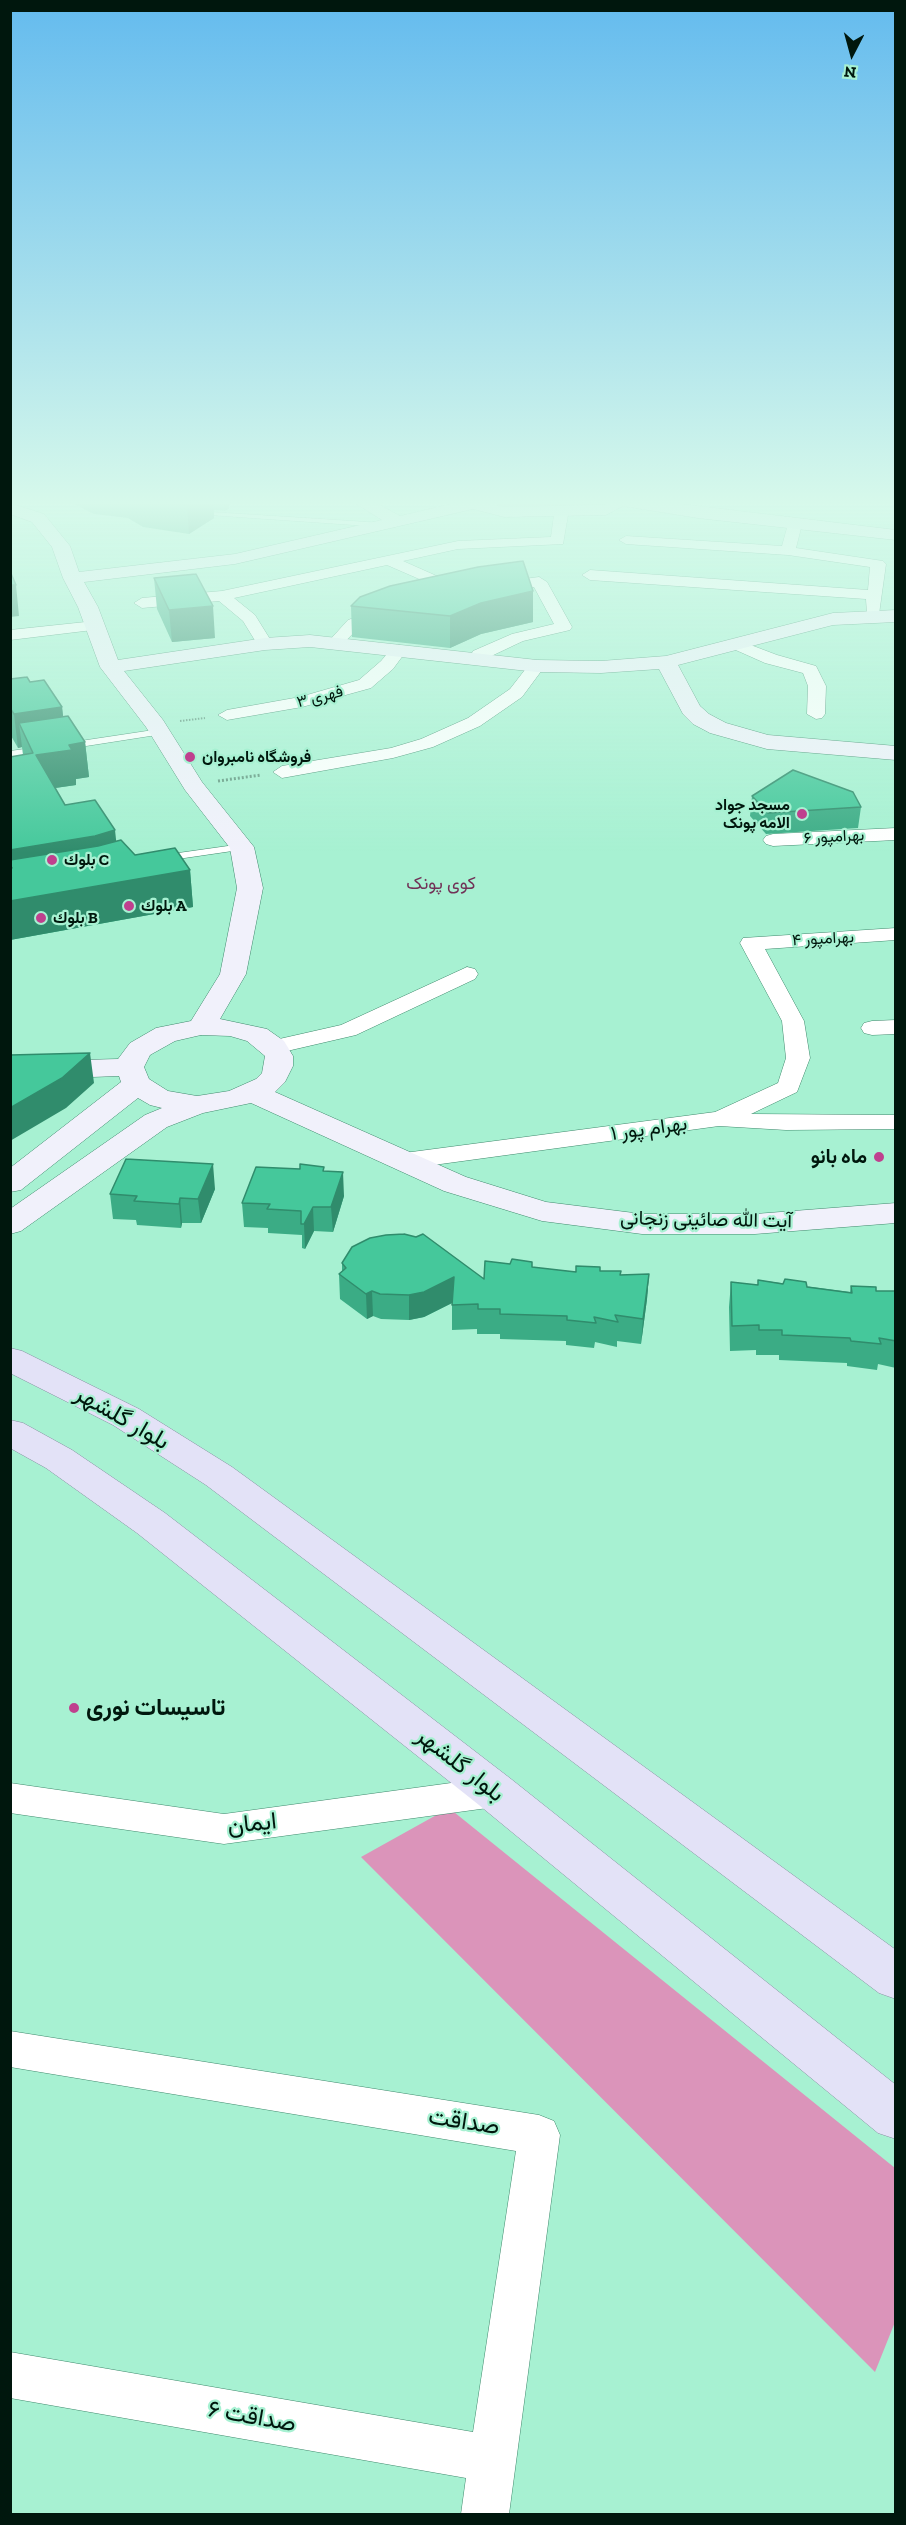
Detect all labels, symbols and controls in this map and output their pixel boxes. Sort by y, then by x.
north arrow [822,24,882,84]
text: N [843,62,857,82]
street label: فهری ۳ [295,682,345,712]
place label: فروشگاه نامبروان [202,747,311,767]
marker: فروشگاه نامبروان [183,750,197,764]
place label: مسجد جواد الامه پونک [715,795,790,833]
marker: مسجد جواد الامه پونک [795,807,809,821]
street label: بهرامپور ۶ [803,826,865,848]
place label: بلوك C [64,850,109,870]
marker: بلوك C [45,853,59,867]
district label: کوی پونک [406,873,476,895]
place label: بلوك A [141,896,187,916]
marker: بلوك A [122,899,136,913]
place label: بلوك B [53,908,98,928]
marker: بلوك B [34,911,48,925]
street label: بهرامپور ۴ [792,928,854,950]
street label: بهرام پور ۱ [609,1112,689,1146]
place label: ماه بانو [811,1145,867,1169]
marker: ماه بانو [872,1150,886,1164]
street label: آیت الله صائینی زنجانی [620,1207,792,1233]
street label: بلوار گلشهر [70,1379,174,1457]
place label: تاسیسات نوری [86,1694,225,1722]
marker: تاسیسات نوری [67,1701,81,1715]
street label: بلوار گلشهر [410,1722,510,1808]
street label: ایمان [226,1807,278,1841]
street label: صداقت [426,2102,502,2142]
street label: صداقت ۶ [206,2395,298,2439]

